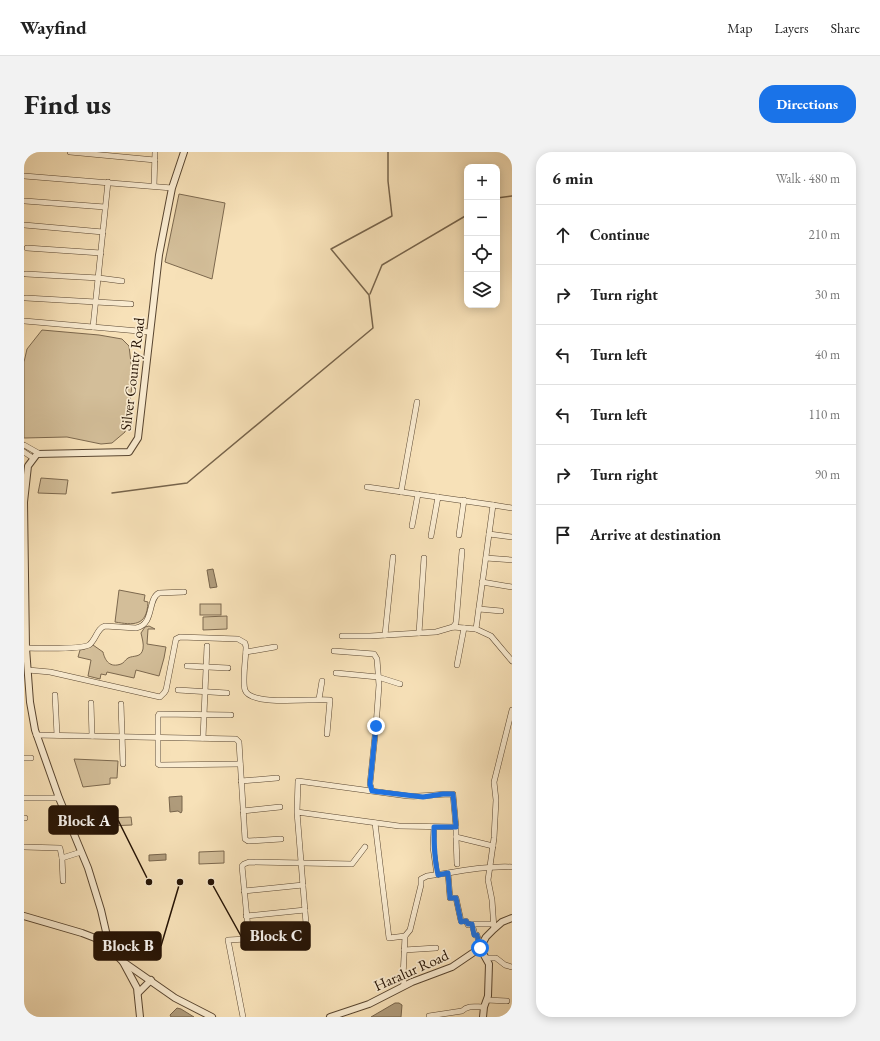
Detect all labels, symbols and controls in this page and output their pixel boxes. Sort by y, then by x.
text: Wayfind [20,15,87,40]
text: Map [727,19,752,37]
text: Layers [774,19,809,37]
text: Share [831,19,860,37]
button: Directions [759,85,856,123]
text: Find us [24,86,111,122]
map controls [464,164,500,308]
button: + [464,164,500,200]
text: 6 min [552,167,593,189]
text: Walk · 480 m [776,170,840,187]
button: − [464,200,500,236]
icon: ahead [552,224,574,246]
text: Continue [590,225,650,244]
text: 210 m [809,226,840,243]
button: locate [464,236,500,272]
button: layers [464,272,500,308]
icon: right [552,284,574,306]
text: Turn right [590,285,658,304]
text: 30 m [815,286,840,303]
street label: Silver County Road [116,316,148,432]
icon: left [552,344,574,366]
text: Turn left [590,345,647,364]
text: 40 m [815,346,840,363]
icon: left [552,404,574,426]
text: Turn left [590,405,647,424]
text: 110 m [809,406,840,423]
icon: right [552,464,574,486]
text: Turn right [590,465,658,484]
text: 90 m [815,466,840,483]
icon: arrive [552,524,574,546]
text: Arrive at destination [590,525,721,544]
route end [367,717,385,735]
callout: Block A [49,806,118,834]
text: Block A [58,810,111,831]
callout: Block C [241,922,310,950]
text: Block C [250,925,302,946]
callout: Block B [94,932,161,960]
text: Block B [102,935,154,956]
route start [471,939,489,957]
street label: Haralur Road [371,945,452,995]

